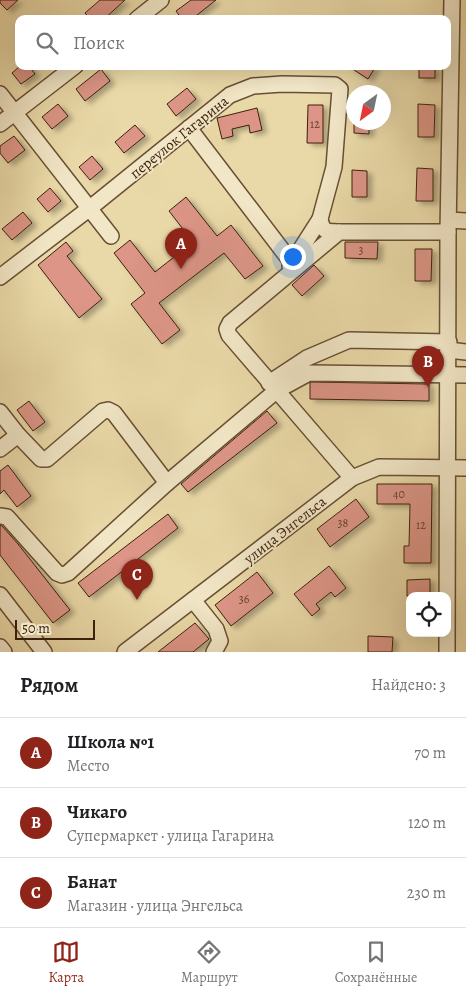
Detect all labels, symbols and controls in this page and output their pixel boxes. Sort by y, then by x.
search box [15,15,451,70]
icon: search [33,29,61,57]
text: Поиск [73,30,125,56]
north arrow [346,85,391,130]
street label: переулок Гагарина [125,91,233,183]
house number: 12 [310,116,320,132]
pin: A [165,228,197,269]
house number: 3 [359,242,364,258]
your location [280,244,306,270]
pin: B [412,346,444,387]
house number: 40 [393,486,405,502]
street label: улица Энгельса [239,491,330,569]
house number: 38 [338,515,349,531]
house number: 12 [416,517,426,533]
pin: C [121,559,153,600]
house number: 36 [239,591,250,607]
map controls [406,592,451,637]
button: locate [406,592,451,637]
scale bar [15,617,95,640]
text: 50 m [22,619,50,638]
text: Рядом [20,671,78,699]
text: Найдено: 3 [371,674,446,696]
text: Школа №1 [67,729,154,755]
text: A [31,742,41,764]
text: 70 m [414,742,446,764]
text: Место [67,755,110,777]
text: Чикаго [67,799,127,825]
text: B [31,812,41,834]
text: 120 m [408,812,446,834]
text: Супермаркет · улица Гагарина [67,825,274,847]
text: Банат [67,869,117,895]
text: C [31,882,41,904]
text: 230 m [407,882,446,904]
text: Магазин · улица Энгельса [67,895,243,917]
tab: Карта [49,938,84,987]
tab: Маршрут [181,938,238,987]
tab: Сохранённые [335,938,417,987]

